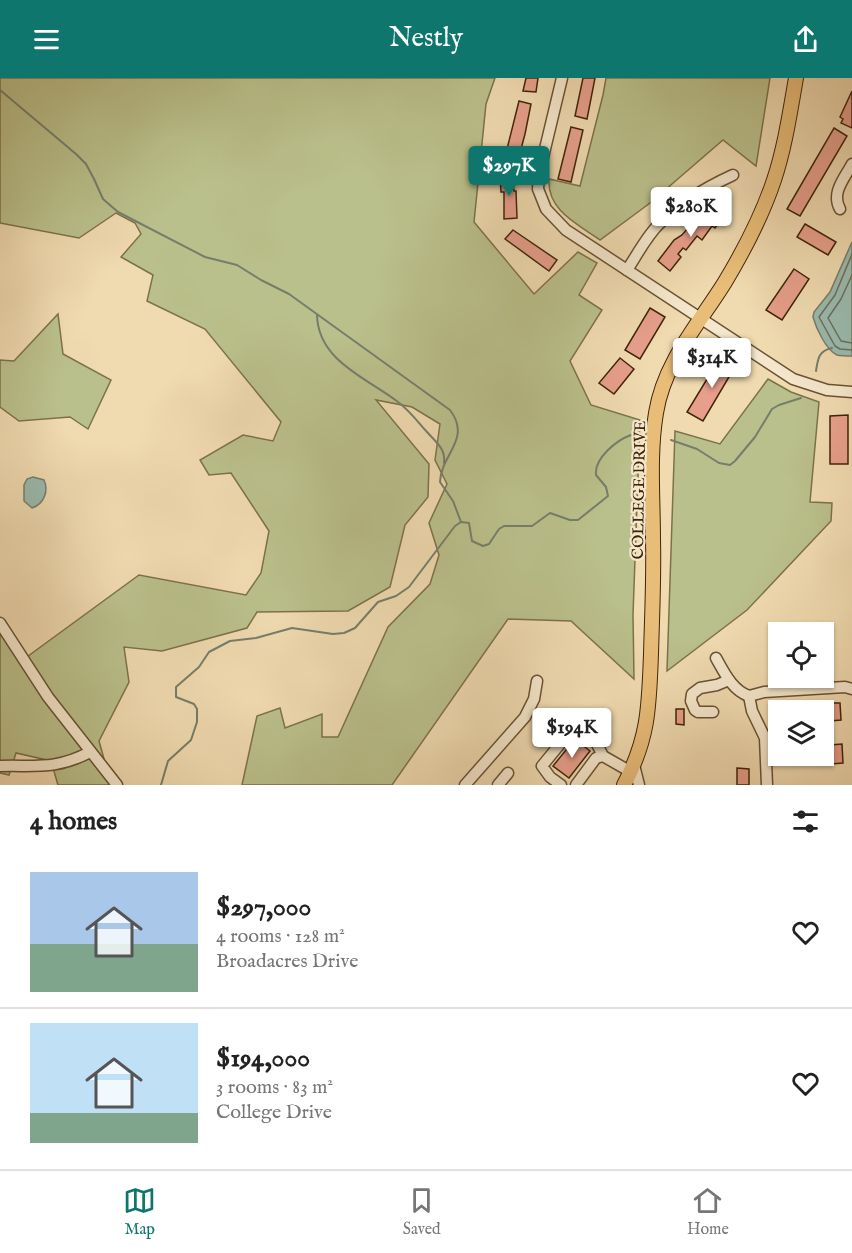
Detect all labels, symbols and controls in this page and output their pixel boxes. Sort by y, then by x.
text: Nestly [389,22,463,56]
icon: menu [30,23,63,56]
icon: share [789,23,822,56]
pin: $297K [467,146,551,197]
text: $297K [482,153,536,178]
pin: $280K [649,187,733,238]
text: $280K [665,194,717,219]
pin: $314K [670,338,754,389]
text: $314K [687,345,737,370]
street label: COLLEGE DRIVE [629,420,651,560]
map controls [768,622,834,766]
button: locate [768,622,834,688]
button: layers [768,700,834,766]
pin: $194K [530,708,614,759]
text: $194K [546,715,598,740]
text: 4 homes [30,805,117,838]
icon: filters [789,805,822,838]
text: $297,000 [216,891,311,924]
icon: home [78,896,150,968]
icon: heart [789,916,822,949]
text: 4 rooms · 128 m² [216,924,345,949]
text: Broadacres Drive [216,949,358,974]
text: $194,000 [216,1042,310,1075]
icon: home [78,1047,150,1119]
icon: heart [789,1067,822,1100]
text: 3 rooms · 83 m² [216,1075,333,1100]
text: College Drive [216,1100,332,1125]
tab: Map [123,1184,156,1240]
tab: Saved [403,1184,441,1240]
tab: Home [687,1184,729,1240]

